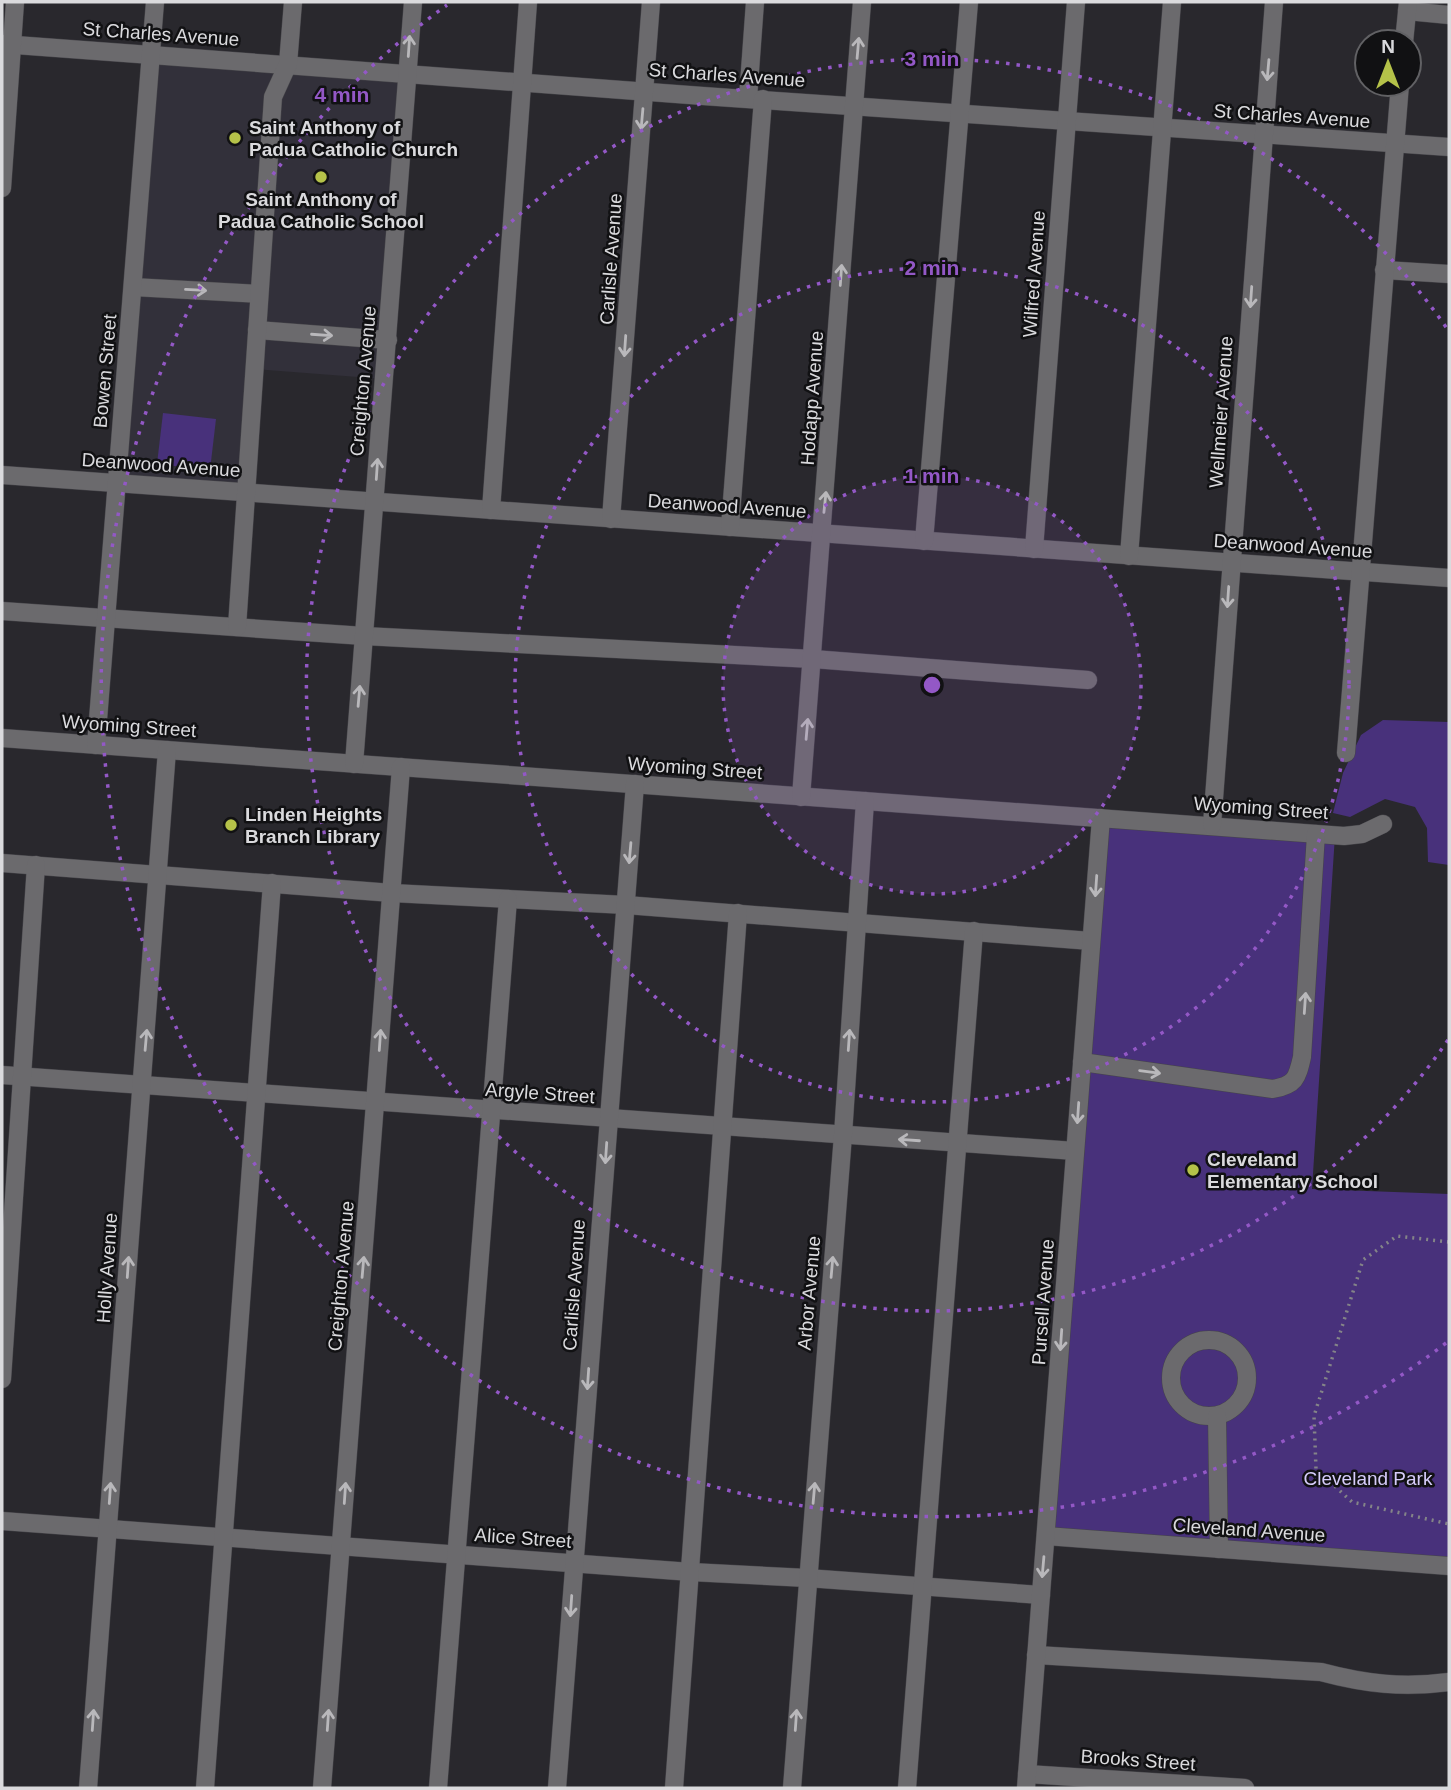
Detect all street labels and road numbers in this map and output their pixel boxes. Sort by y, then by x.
street label: St Charles Avenue [82,18,240,50]
street label: St Charles Avenue [648,59,806,91]
street label: St Charles Avenue [1213,100,1371,132]
street label: Carlisle Avenue [596,193,626,325]
street label: Wilfred Avenue [1019,210,1049,338]
street label: Creighton Avenue [346,305,380,457]
street label: Bowen Street [90,313,120,429]
street label: Hodapp Avenue [797,330,827,466]
street label: Wellmeier Avenue [1205,335,1237,489]
street label: Deanwood Avenue [81,449,241,481]
street label: Deanwood Avenue [647,490,807,522]
street label: Deanwood Avenue [1213,530,1373,562]
street label: Wyoming Street [61,711,198,741]
street label: Wyoming Street [627,753,764,783]
street label: Wyoming Street [1193,793,1330,823]
street label: Argyle Street [484,1079,596,1107]
street label: Creighton Avenue [324,1200,358,1352]
street label: Holly Avenue [93,1212,121,1324]
street label: Carlisle Avenue [559,1219,589,1351]
street label: Arbor Avenue [794,1235,824,1351]
street label: Pursell Avenue [1028,1238,1058,1366]
street label: Cleveland Avenue [1172,1514,1326,1546]
street label: Alice Street [474,1524,573,1552]
street label: Brooks Street [1080,1746,1197,1775]

